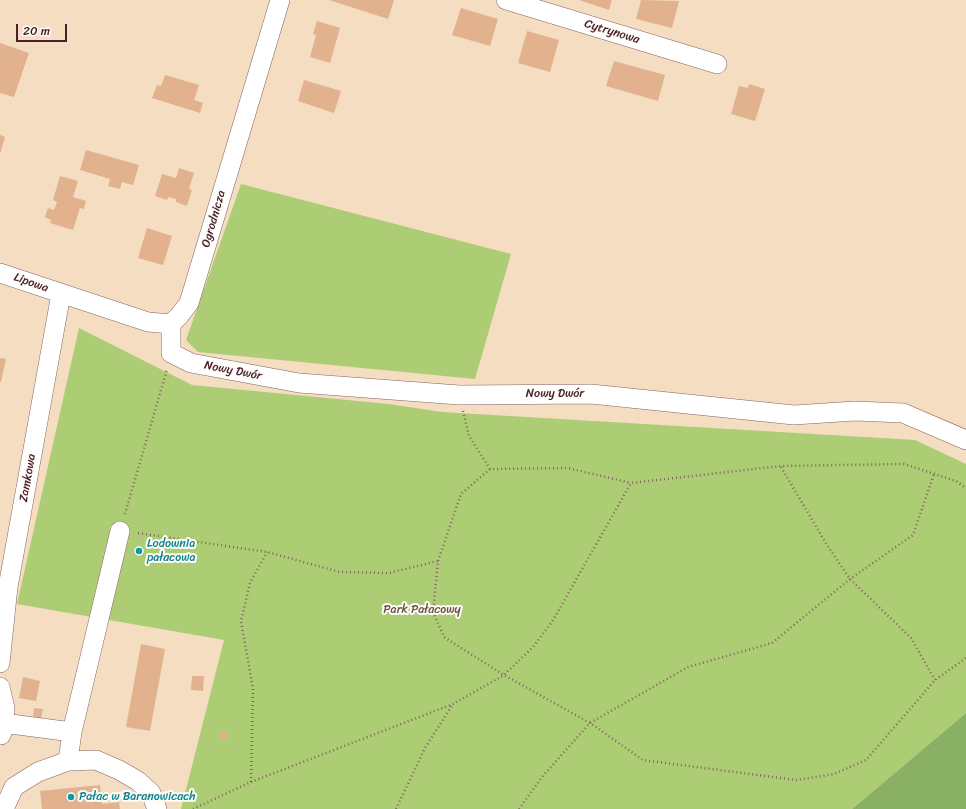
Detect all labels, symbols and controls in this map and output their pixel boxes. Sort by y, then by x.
scale bar [18,16,69,42]
street label: Cytrynowa [583,17,641,47]
text: 20 m [23,20,50,42]
street label: Ogrodnicza [199,189,229,249]
street label: Lipowa [12,270,50,296]
street label: Nowy Dwór [203,358,263,384]
street label: Nowy Dwór [526,387,584,401]
street label: Zamkowa [17,453,39,503]
place label: Lodownia pałacowa [147,537,196,565]
marker: Lodownia pałacowa [134,546,144,556]
park label: Park Pałacowy [383,603,461,617]
place label: Pałac w Baranowicach [79,790,196,804]
marker: Pałac w Baranowicach [66,792,76,802]

